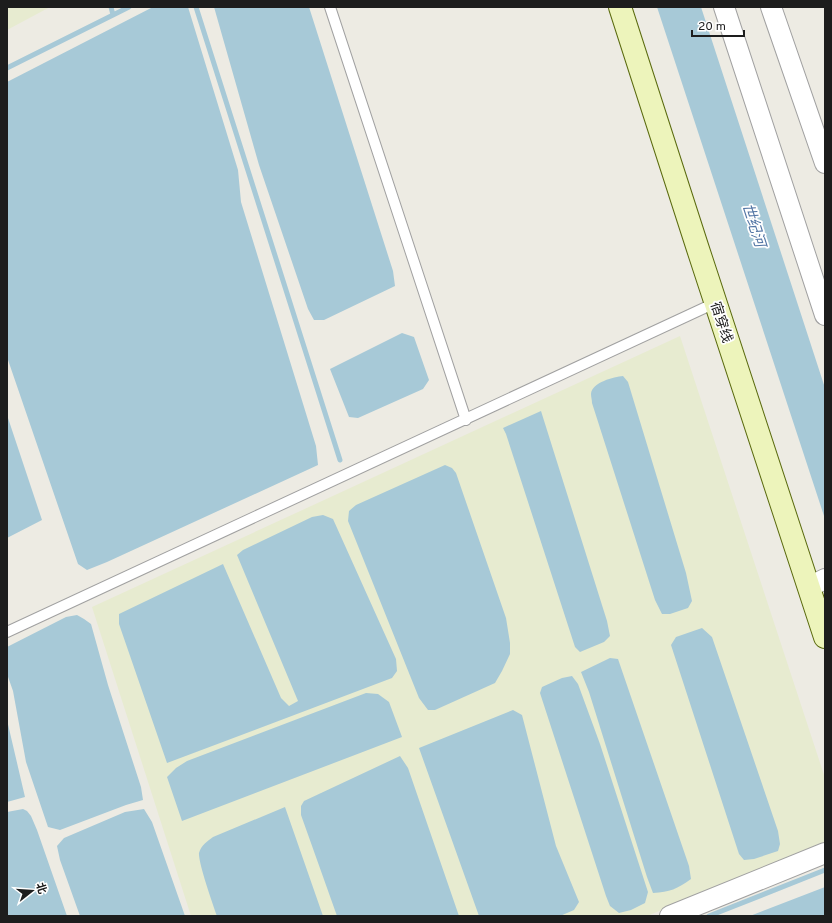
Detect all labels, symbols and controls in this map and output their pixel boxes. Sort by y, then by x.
scale bar [692,12,744,38]
text: 20 m [698,19,726,35]
water label: 世纪河 [737,201,769,253]
street label: 宿穿线 [706,300,736,345]
north arrow [12,871,52,911]
text: 北 [32,881,49,896]

